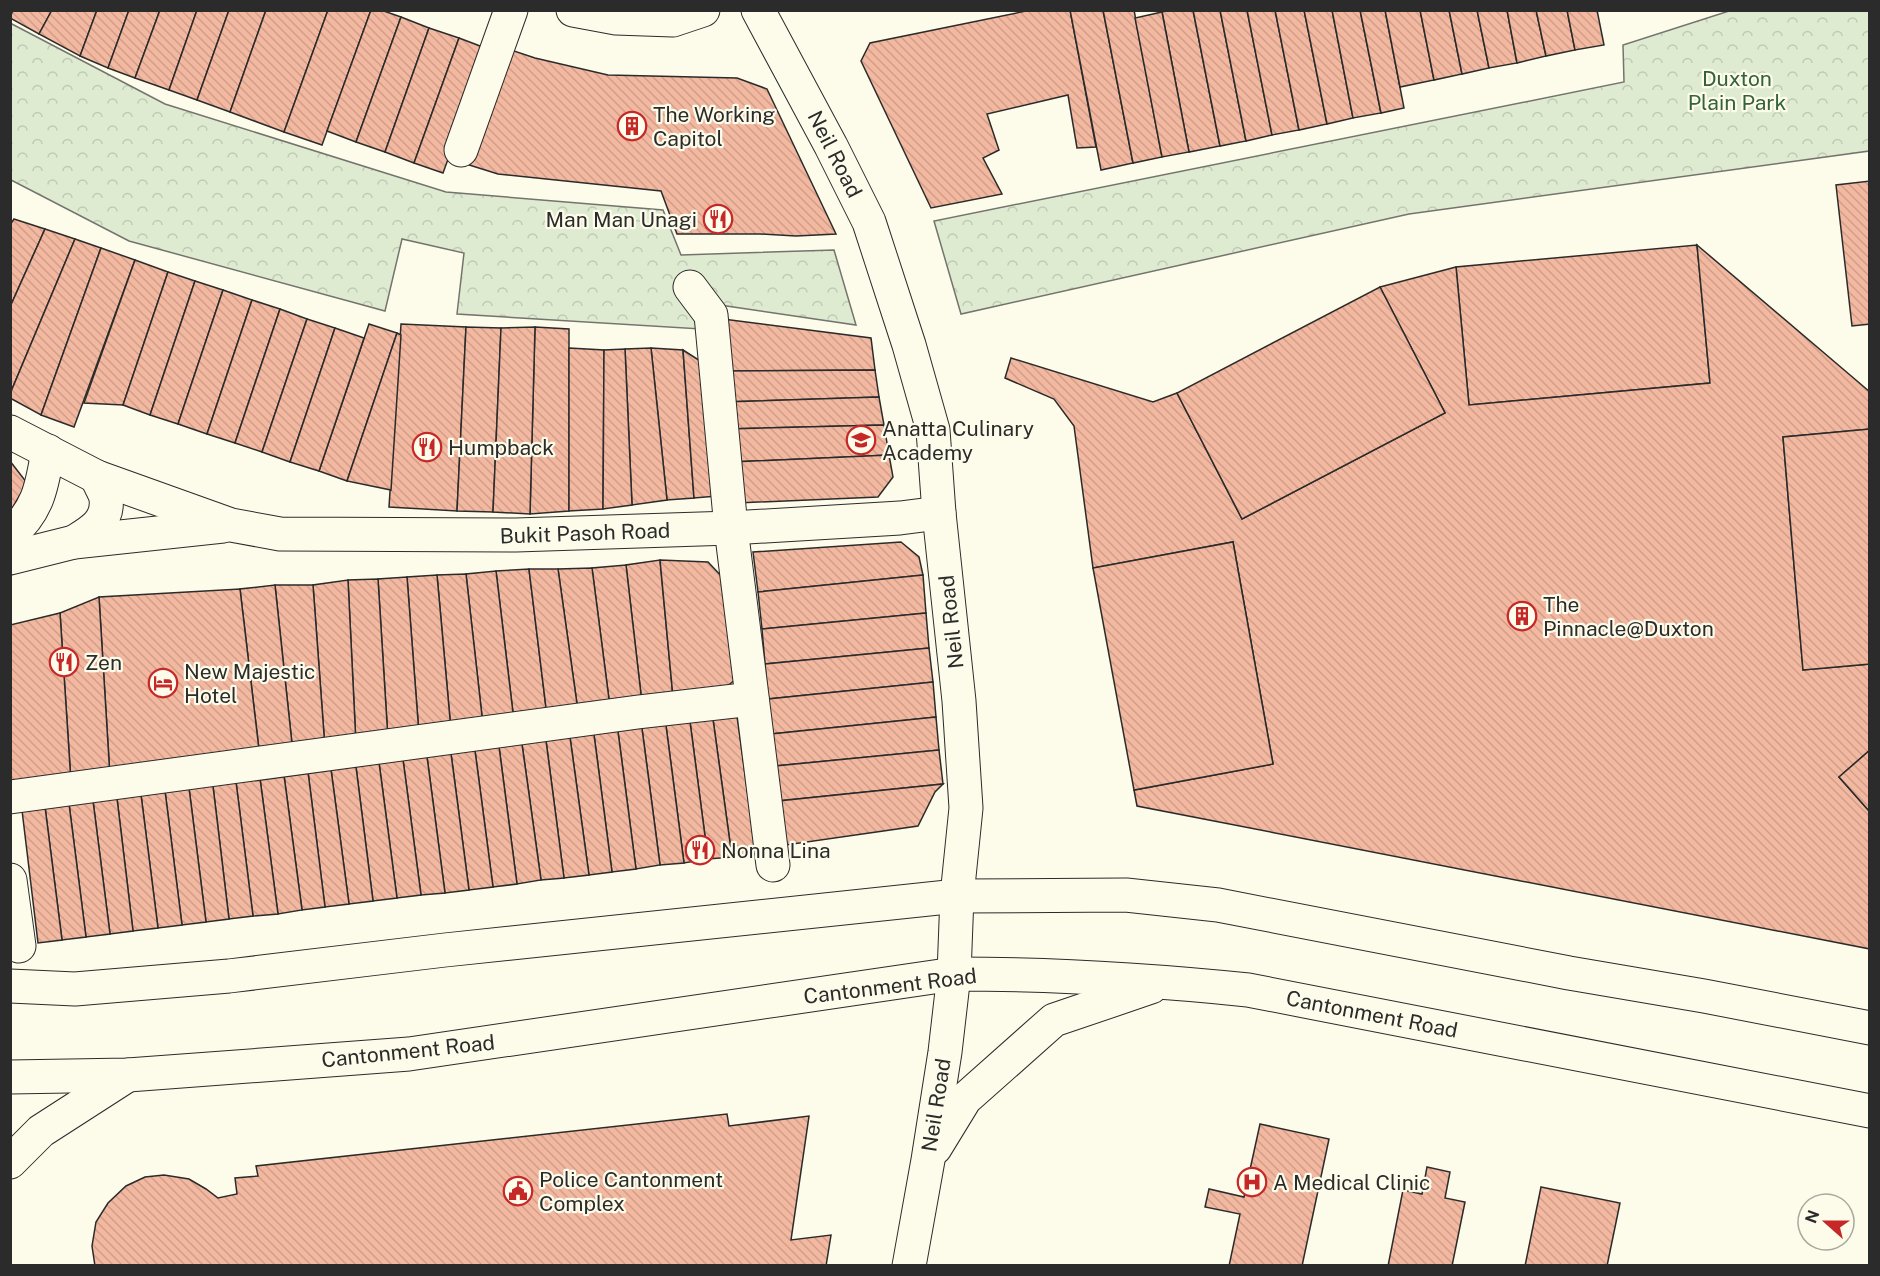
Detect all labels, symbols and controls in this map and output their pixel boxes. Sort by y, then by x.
park label: Duxton Plain Park [1688,66,1786,115]
place label: The Working Capitol [653,102,775,151]
street label: Neil Road [802,106,868,202]
building icon: The Working Capitol [616,110,648,142]
restaurant icon: Man Man Unagi [702,203,734,235]
place label: Man Man Unagi [546,207,697,232]
place label: Anatta Culinary Academy [882,416,1034,465]
school or university icon: Anatta Culinary Academy [845,424,877,456]
restaurant icon: Humpback [411,431,443,463]
place label: Humpback [448,435,554,460]
street label: Bukit Pasoh Road [499,518,671,548]
street label: Neil Road [934,574,968,670]
place label: The Pinnacle@Duxton [1543,592,1714,641]
building icon: The Pinnacle@Duxton [1506,600,1538,632]
restaurant icon: Zen [48,646,80,678]
place label: Zen [85,650,122,675]
place label: New Majestic Hotel [184,659,316,708]
hotel icon: New Majestic Hotel [147,667,179,699]
restaurant icon: Nonna Lina [684,834,716,866]
place label: Nonna Lina [721,838,831,863]
street label: Cantonment Road [802,963,978,1009]
street label: Cantonment Road [1284,985,1460,1043]
street label: Cantonment Road [320,1029,496,1073]
street label: Neil Road [916,1057,956,1153]
hospital icon: A Medical Clinic [1236,1166,1268,1198]
place label: Police Cantonment Complex [539,1167,723,1216]
place label: A Medical Clinic [1273,1170,1430,1195]
public building icon: Police Cantonment Complex [502,1175,534,1207]
north arrow [1796,1192,1856,1252]
text: N [1801,1208,1824,1226]

